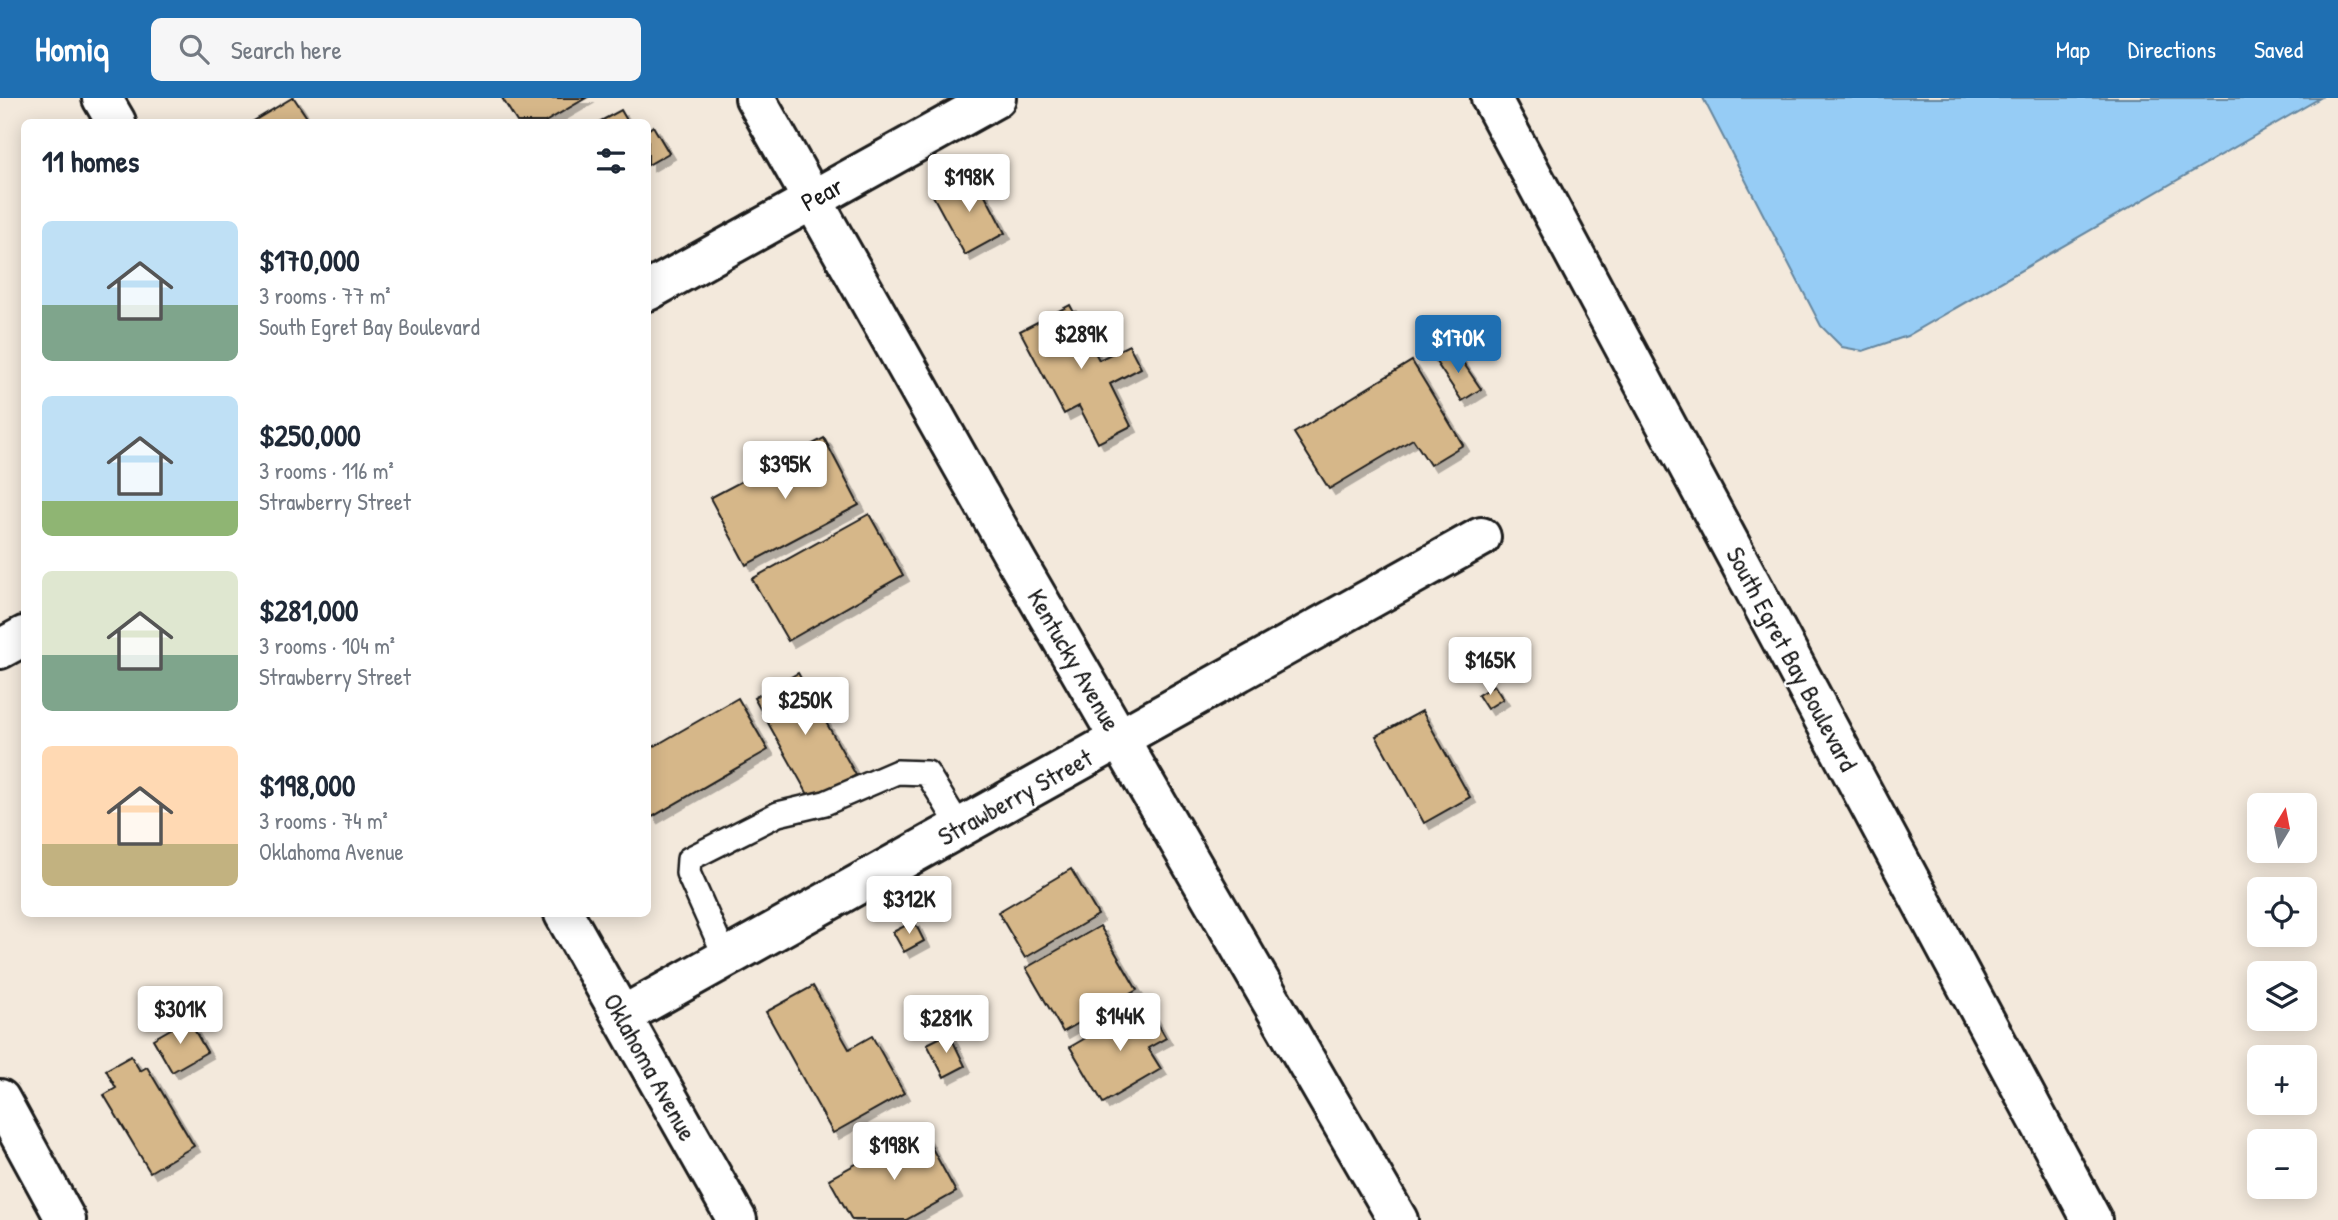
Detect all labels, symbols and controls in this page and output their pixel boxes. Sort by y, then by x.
search box [151,18,641,81]
text: Homiq [35,27,109,71]
icon: search [175,30,213,68]
text: Search here [231,32,342,67]
text: Map [2056,33,2090,65]
text: Directions [2128,33,2216,65]
text: Saved [2254,33,2303,65]
text: 11 homes [42,141,139,181]
icon: filters [592,142,630,180]
pin: $198K [920,155,1018,214]
text: $198K [944,161,994,192]
street label: Pear [794,168,849,219]
text: $170,000 [259,240,360,280]
icon: home [98,249,182,333]
text: 3 rooms · 77 m² [259,280,391,311]
text: South Egret Bay Boulevard [259,311,480,342]
pin: $289K [1032,312,1130,371]
pin: $170K [1409,316,1507,375]
text: $289K [1055,318,1107,349]
text: $170K [1431,322,1485,353]
text: $250,000 [259,415,361,455]
icon: home [98,424,182,508]
pin: $395K [736,442,834,501]
text: $395K [759,448,811,479]
text: 3 rooms · 116 m² [259,455,394,486]
text: Strawberry Street [259,486,411,517]
street label: South Egret Bay Boulevard [1718,540,1866,777]
street label: Kentucky Avenue [1020,582,1129,737]
text: $281,000 [259,590,359,630]
icon: home [98,599,182,683]
text: 3 rooms · 104 m² [259,630,395,661]
pin: $165K [1441,638,1539,697]
text: $165K [1465,644,1515,675]
text: Strawberry Street [259,661,411,692]
pin: $250K [756,678,854,737]
text: $250K [778,684,832,715]
street label: Strawberry Street [931,739,1099,853]
text: $198,000 [259,765,355,805]
icon: home [98,774,182,858]
north arrow [2247,793,2317,863]
map controls [2247,793,2317,1199]
text: 3 rooms · 74 m² [259,805,388,836]
text: Oklahoma Avenue [259,836,404,867]
pin: $312K [860,876,958,936]
button: locate [2247,877,2317,947]
text: $312K [882,883,936,914]
button: layers [2247,961,2317,1031]
pin: $301K [131,986,229,1046]
street label: Oklahoma Avenue [595,987,705,1147]
text: $301K [154,993,206,1024]
pin: $144K [1071,993,1169,1053]
pin: $281K [897,996,995,1055]
text: $144K [1095,1000,1145,1031]
text: $281K [920,1002,972,1033]
button: + [2247,1045,2317,1115]
pin: $198K [845,1122,943,1182]
text: $198K [869,1129,919,1160]
button: − [2247,1129,2317,1199]

